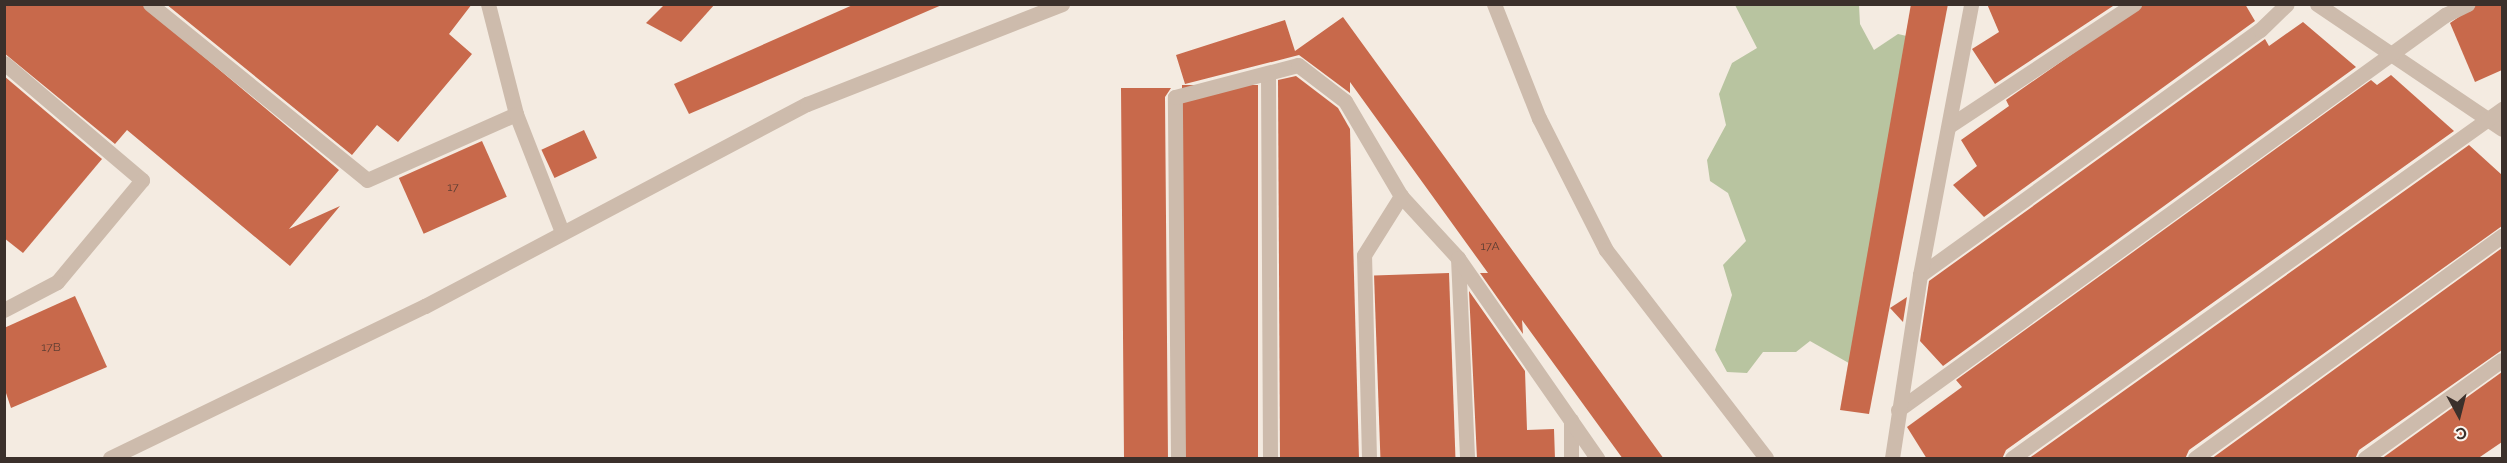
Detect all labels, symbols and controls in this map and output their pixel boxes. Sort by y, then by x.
house number: 17 [447,181,459,195]
house number: 17А [1480,240,1500,254]
house number: 17В [41,341,61,355]
north arrow [2429,385,2489,445]
text: С [2455,423,2468,443]

